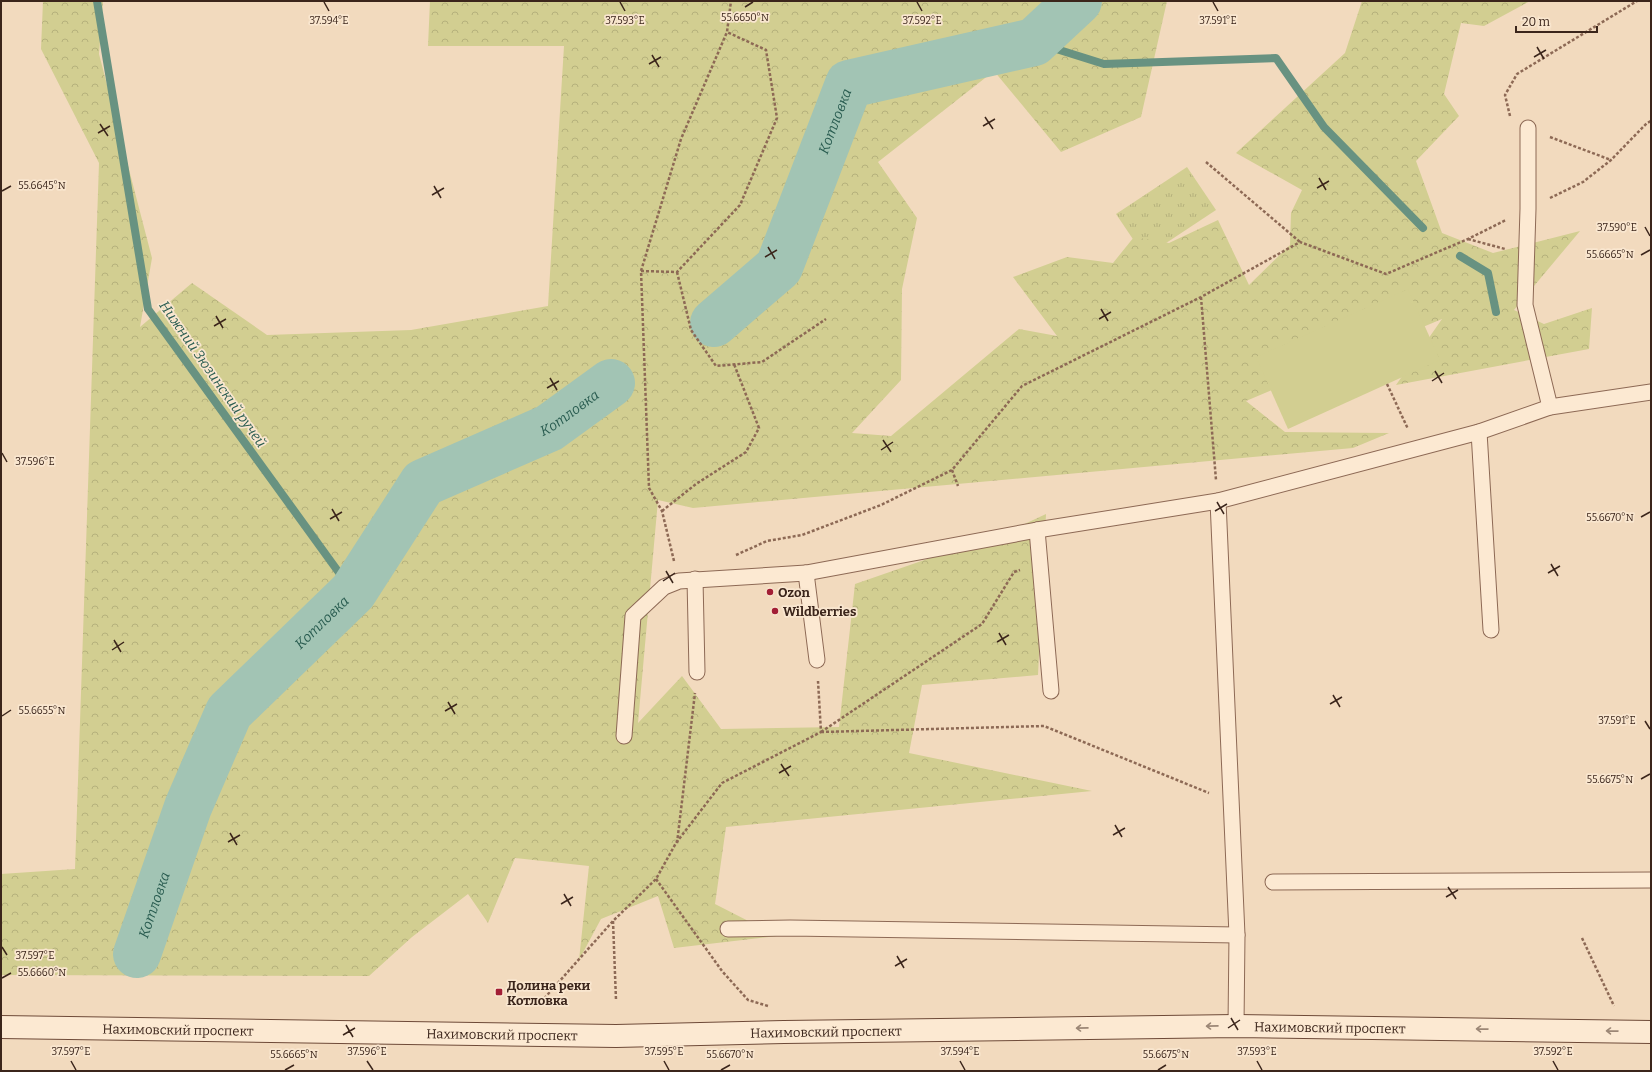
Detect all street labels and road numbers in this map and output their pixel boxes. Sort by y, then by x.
street label: Нахимовский проспект [1254,1019,1406,1036]
street label: Нахимовский проспект [102,1021,254,1039]
street label: Нахимовский проспект [750,1023,902,1041]
street label: Нахимовский проспект [426,1026,578,1043]

